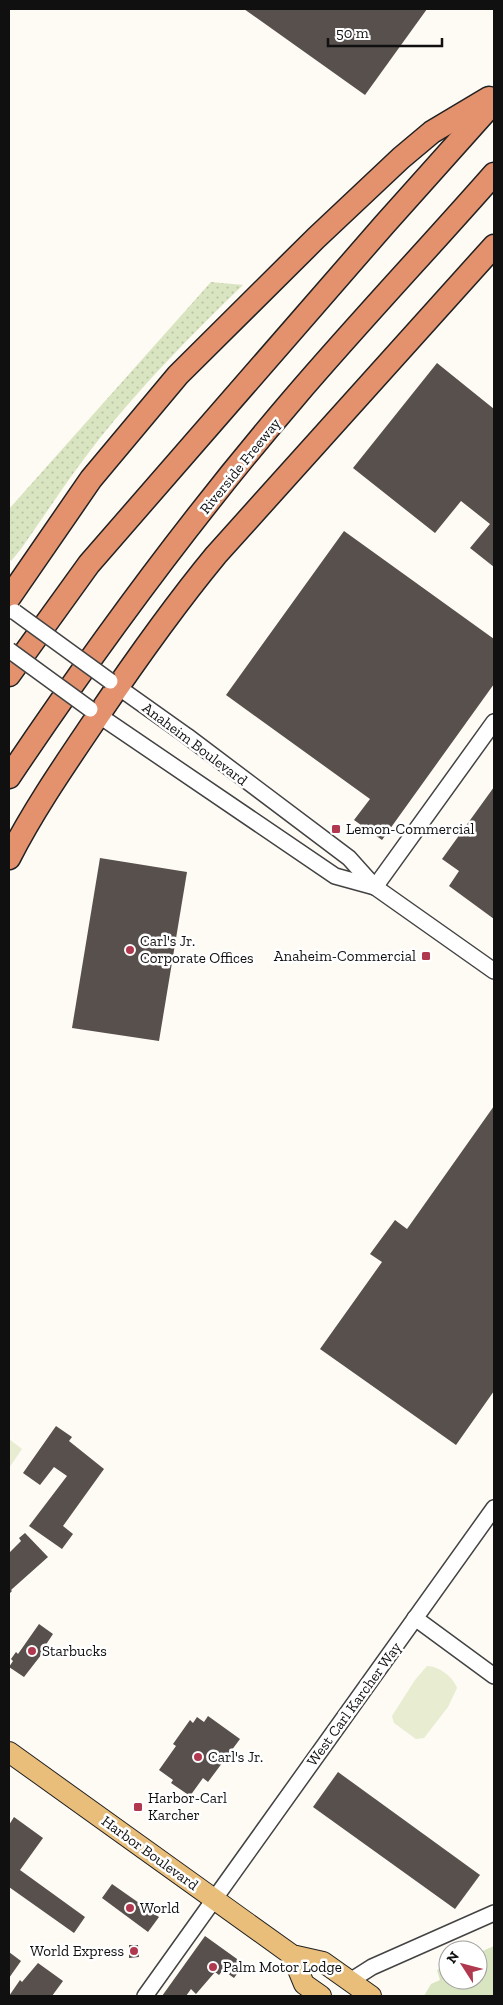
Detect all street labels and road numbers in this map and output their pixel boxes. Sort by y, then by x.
street label: Riverside Freeway [196,414,284,518]
street label: Anaheim Boulevard [139,699,252,790]
street label: West Carl Karcher Way [303,1638,405,1770]
street label: Harbor Boulevard [98,1812,203,1895]

